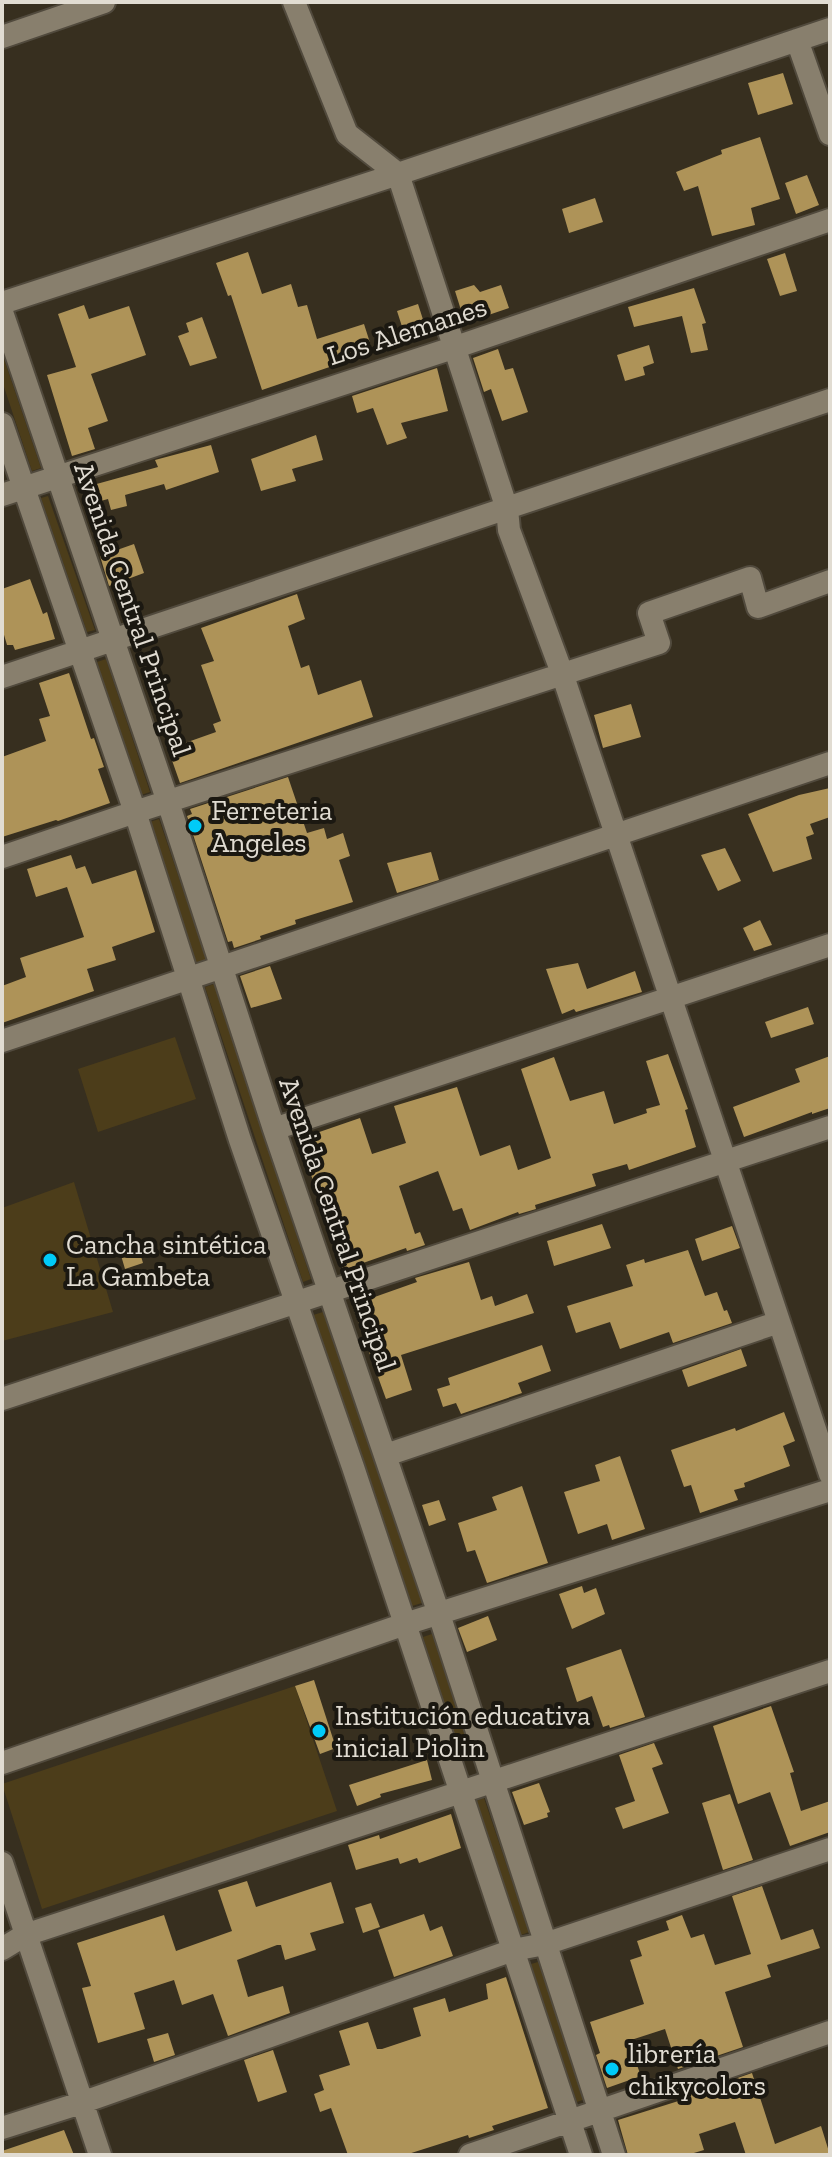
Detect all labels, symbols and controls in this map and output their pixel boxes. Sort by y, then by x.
street label: Los Alemanes [323,290,491,372]
street label: Avenida Central Principal [67,458,199,760]
place label: Ferreteria Angeles [211,794,333,859]
marker: Ferreteria Angeles [186,817,204,835]
street label: Avenida Central Principal [272,1073,404,1375]
place label: Cancha sintética La Gambeta [66,1228,267,1293]
marker: Cancha sintética La Gambeta [41,1251,59,1269]
place label: Institución educativa inicial Piolin [335,1699,591,1764]
marker: Institución educativa inicial Piolin [310,1722,328,1740]
place label: librería chikycolors [628,2037,766,2102]
marker: librería chikycolors [603,2060,621,2078]

